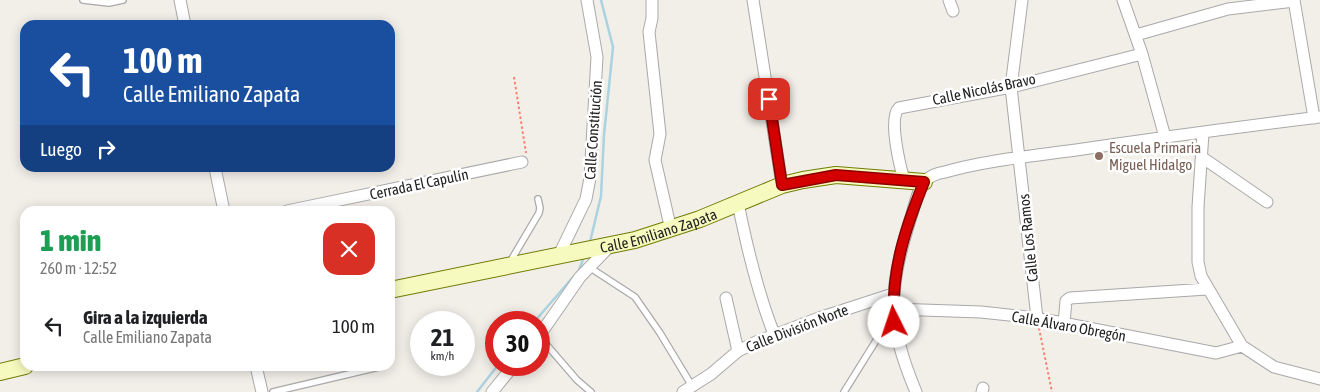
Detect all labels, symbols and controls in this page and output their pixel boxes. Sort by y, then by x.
icon: left [40,40,105,105]
text: 100 m [123,40,202,80]
street label: Calle Nicolás Bravo [931,70,1037,108]
pin [748,78,790,120]
street label: Calle Constitución [581,80,605,180]
text: Calle Emiliano Zapata [123,81,300,107]
icon: arrive [755,85,783,113]
icon: right [92,135,120,163]
text: Luego [40,138,82,160]
place label: Escuela Primaria Miguel Hidalgo [1109,139,1201,173]
marker: Escuela Primaria Miguel Hidalgo [1093,150,1105,162]
street label: Cerrada El Capulín [368,165,470,203]
street label: Calle Los Ramos [1015,193,1041,283]
street label: Calle Emiliano Zapata [598,205,719,255]
text: 1 min [40,223,101,257]
button: close [323,223,375,275]
text: 260 m · 12:52 [40,259,117,277]
position arrow [867,295,919,347]
street label: Calle División Norte [743,301,851,355]
text: Gira a la izquierda [83,306,208,328]
street label: Calle Álvaro Obregón [1011,308,1127,344]
speed limit sign: 30 [485,311,550,376]
icon: left [40,312,68,340]
text: 100 m [332,315,375,337]
text: 21 [431,323,454,351]
text: Calle Emiliano Zapata [83,328,212,346]
text: km/h [431,349,454,363]

